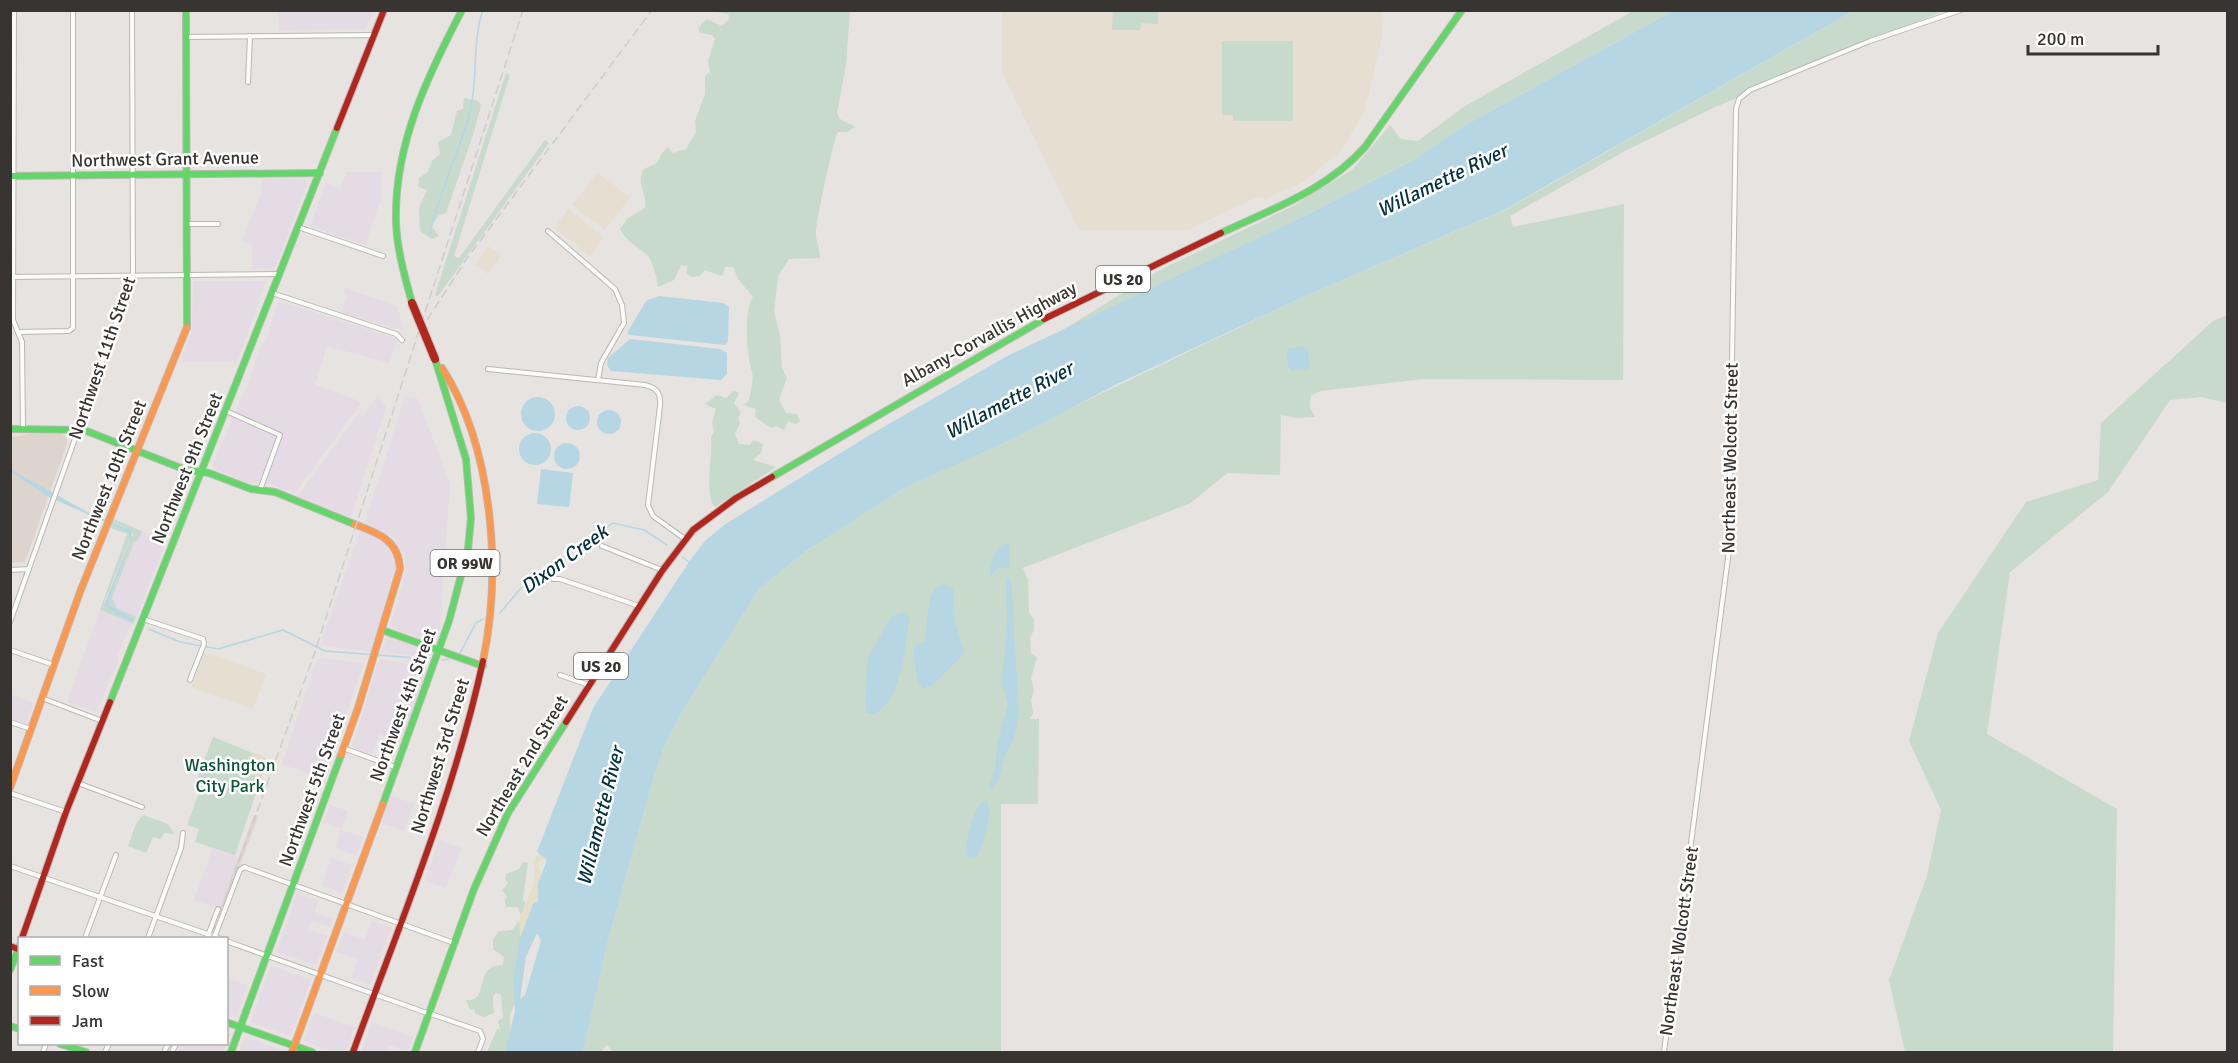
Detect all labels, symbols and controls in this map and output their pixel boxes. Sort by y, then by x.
scale bar [2028,18,2158,56]
text: 200 m [2037,28,2084,50]
water label: Willamette River [1373,137,1514,223]
street label: Northwest Grant Avenue [71,146,259,172]
road number: US 20 [1096,266,1150,292]
street label: Northwest 11th Street [64,274,140,442]
street label: Albany-Corvallis Highway [898,276,1081,391]
water label: Willamette River [941,355,1080,445]
street label: Northeast Wolcott Street [1717,362,1743,554]
street label: Northwest 9th Street [147,389,227,547]
street label: Northwest 10th Street [67,397,151,563]
water label: Dixon Creek [516,518,614,599]
road number: OR 99W [430,550,500,576]
street label: Northwest 4th Street [365,626,441,784]
road number: US 20 [574,653,628,679]
street label: Northwest 3rd Street [406,676,474,836]
street label: Northeast 2nd Street [471,691,573,841]
street label: Northwest 5th Street [274,711,350,869]
water label: Willamette River [571,742,630,888]
park label: Washington City Park [185,754,275,797]
street label: Northeast Wolcott Street [1655,845,1703,1037]
legend [18,937,228,1045]
text: Fast [72,950,104,972]
text: Slow [72,980,109,1002]
text: Jam [72,1010,103,1032]

